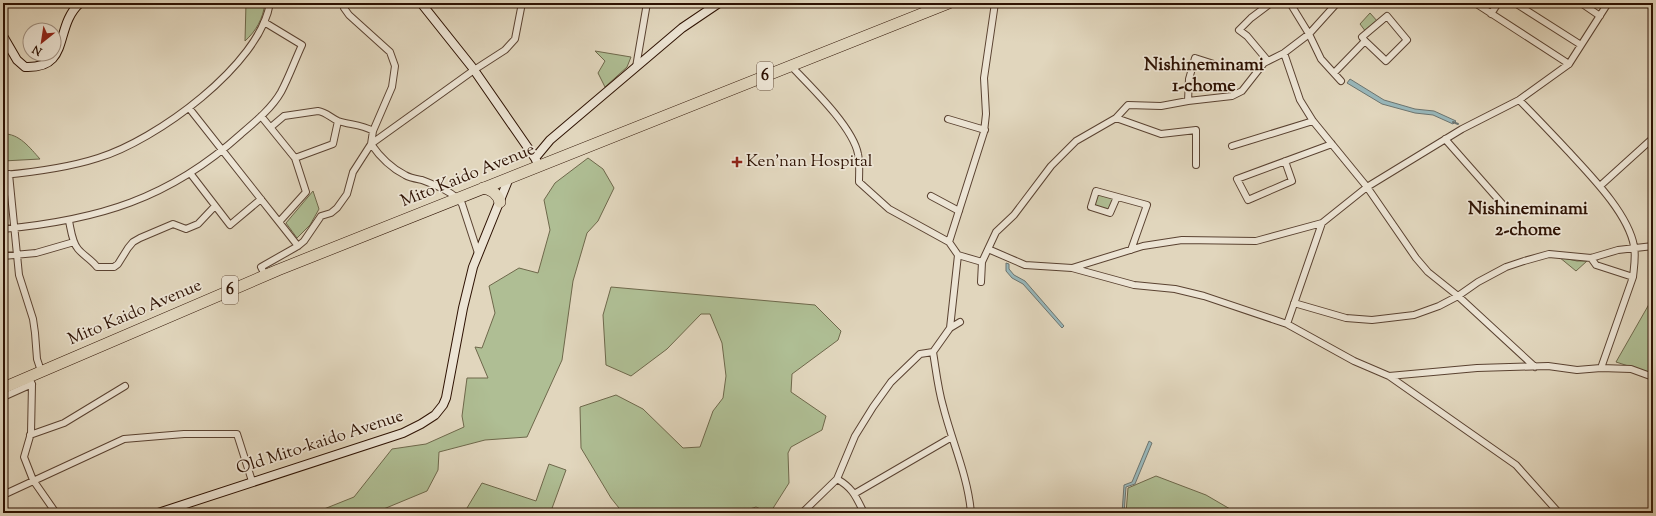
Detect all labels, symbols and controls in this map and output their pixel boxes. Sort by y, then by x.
north arrow [22,22,62,62]
text: N [30,41,46,59]
district label: Nishineminami 1-chome [1144,53,1265,100]
road number: 6 [757,62,773,90]
street label: Mito Kaido Avenue [397,138,539,214]
place label: Ken'nan Hospital [746,150,873,174]
marker: Ken'nan Hospital [731,156,743,168]
district label: Nishineminami 2-chome [1468,197,1589,244]
street label: Mito Kaido Avenue [64,274,206,352]
road number: 6 [222,276,238,304]
street label: Old Mito-kaido Avenue [233,405,407,481]

